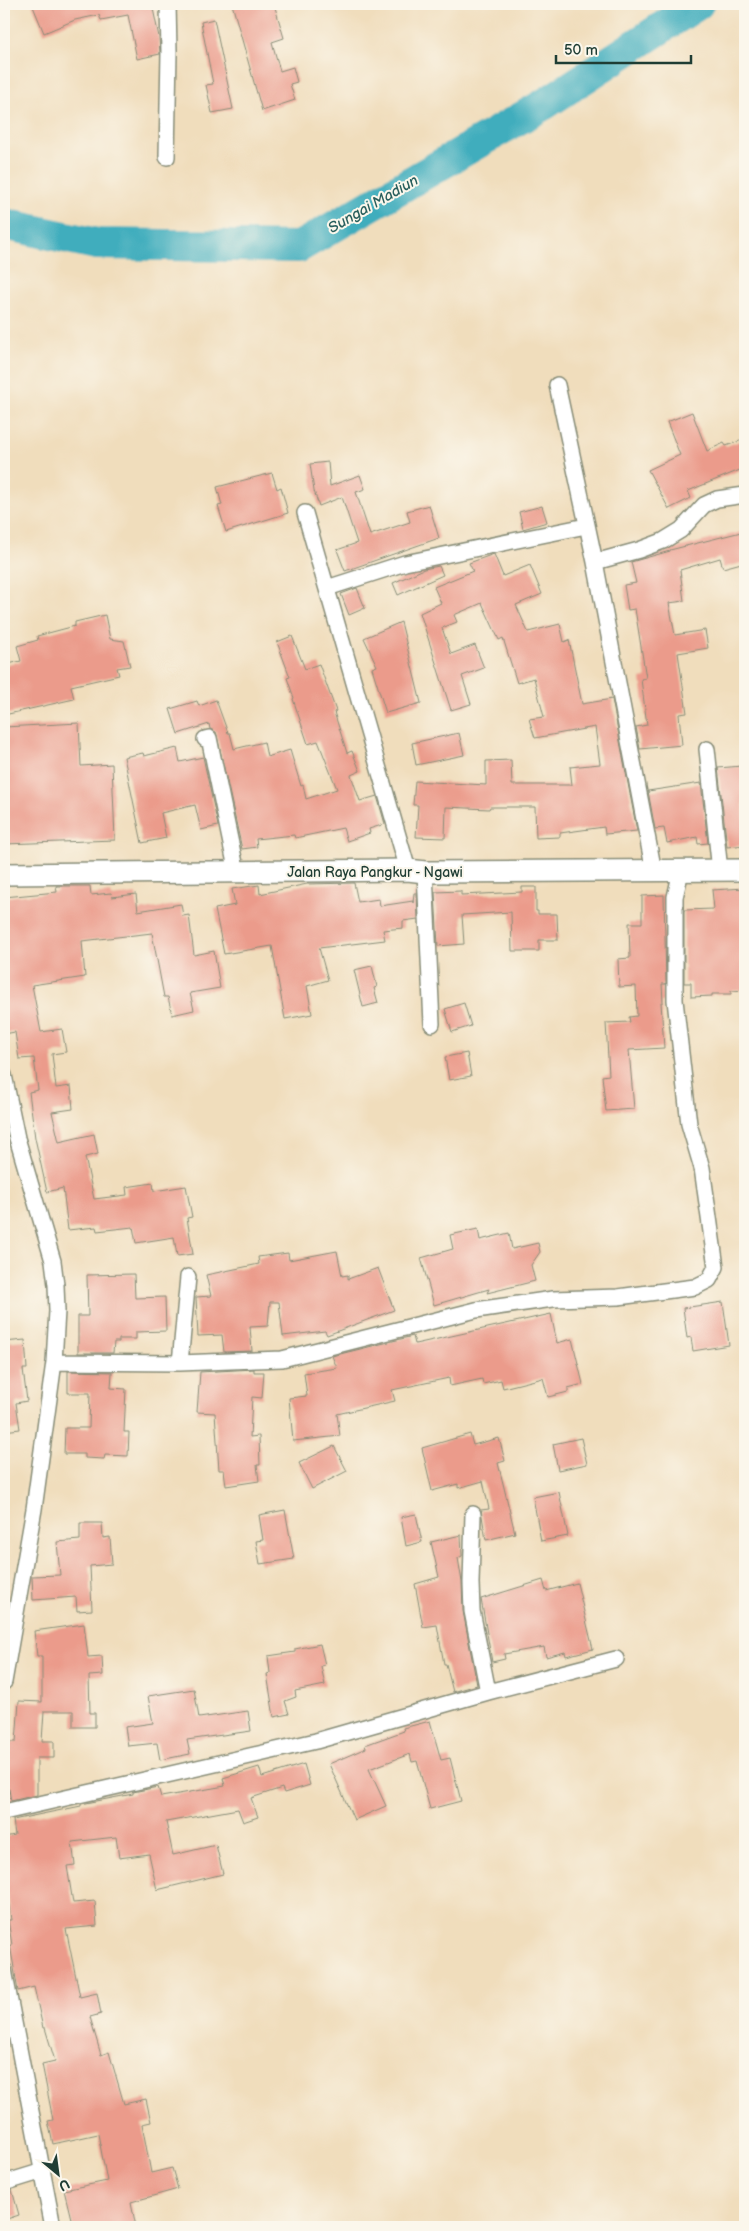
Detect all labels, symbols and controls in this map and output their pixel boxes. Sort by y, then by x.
scale bar [556,32,692,64]
text: 50 m [564,41,598,60]
water label: Sungai Madiun [325,171,422,238]
street label: Jalan Raya Pangkur - Ngawi [287,864,463,881]
north arrow [32,2148,82,2198]
text: U [56,2175,73,2195]

